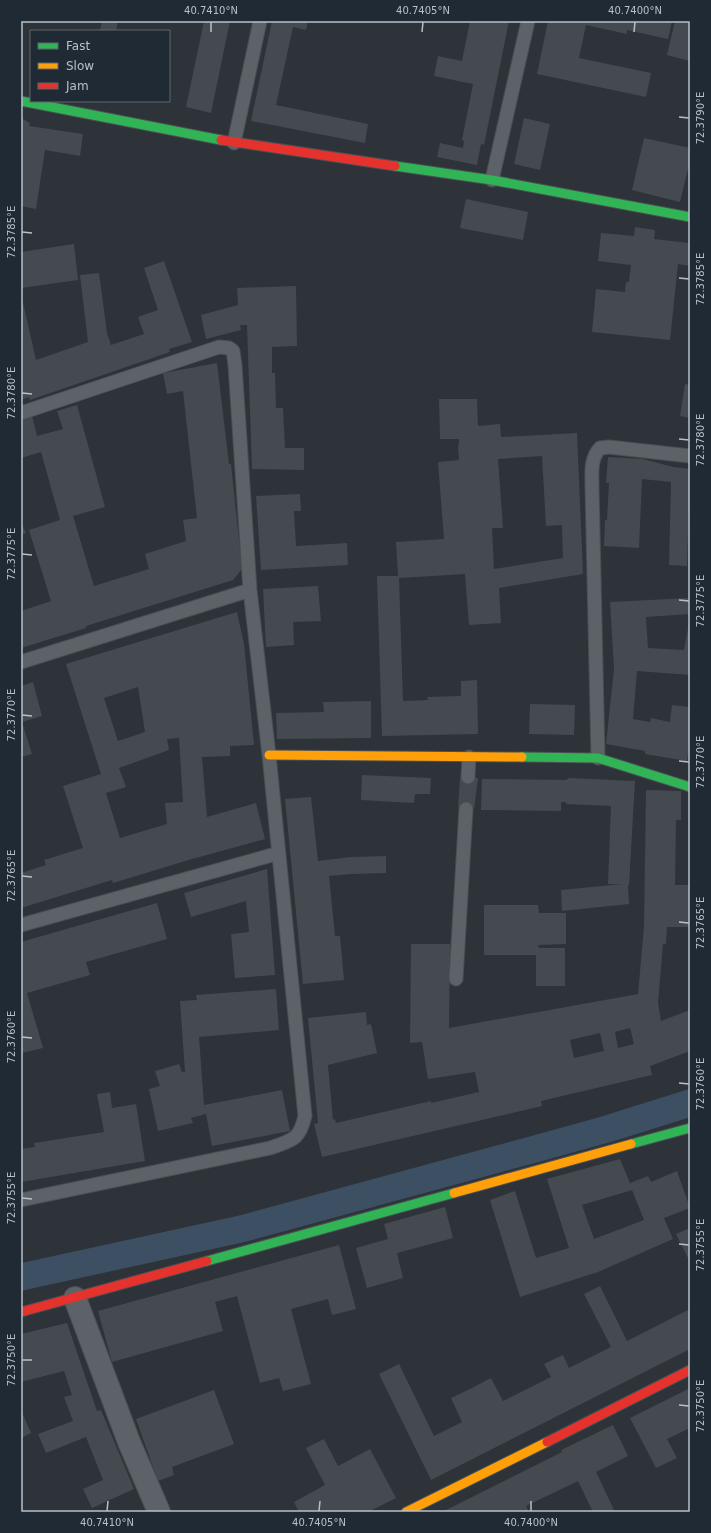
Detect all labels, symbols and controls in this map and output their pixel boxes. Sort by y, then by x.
text: 40.7410°N [184,5,238,16]
text: 40.7405°N [396,5,450,16]
text: 40.7400°N [608,5,662,16]
legend [30,30,170,102]
text: Fast [66,39,90,53]
text: Slow [66,59,94,73]
text: Jam [65,79,89,93]
text: 72.3790°E [695,92,706,144]
text: 72.3785°E [6,206,17,258]
text: 72.3785°E [695,253,706,305]
text: 72.3780°E [6,367,17,419]
text: 72.3780°E [695,414,706,466]
text: 72.3775°E [6,528,17,580]
text: 72.3775°E [695,575,706,627]
text: 72.3770°E [6,689,17,741]
text: 72.3770°E [695,736,706,788]
text: 72.3765°E [6,850,17,902]
text: 72.3765°E [695,897,706,949]
text: 72.3760°E [6,1011,17,1063]
text: 72.3760°E [695,1058,706,1110]
text: 72.3755°E [6,1172,17,1224]
text: 72.3755°E [695,1219,706,1271]
text: 72.3750°E [6,1334,17,1386]
text: 72.3750°E [695,1380,706,1432]
text: 40.7410°N [80,1517,134,1528]
text: 40.7405°N [292,1517,346,1528]
text: 40.7400°N [504,1517,558,1528]

